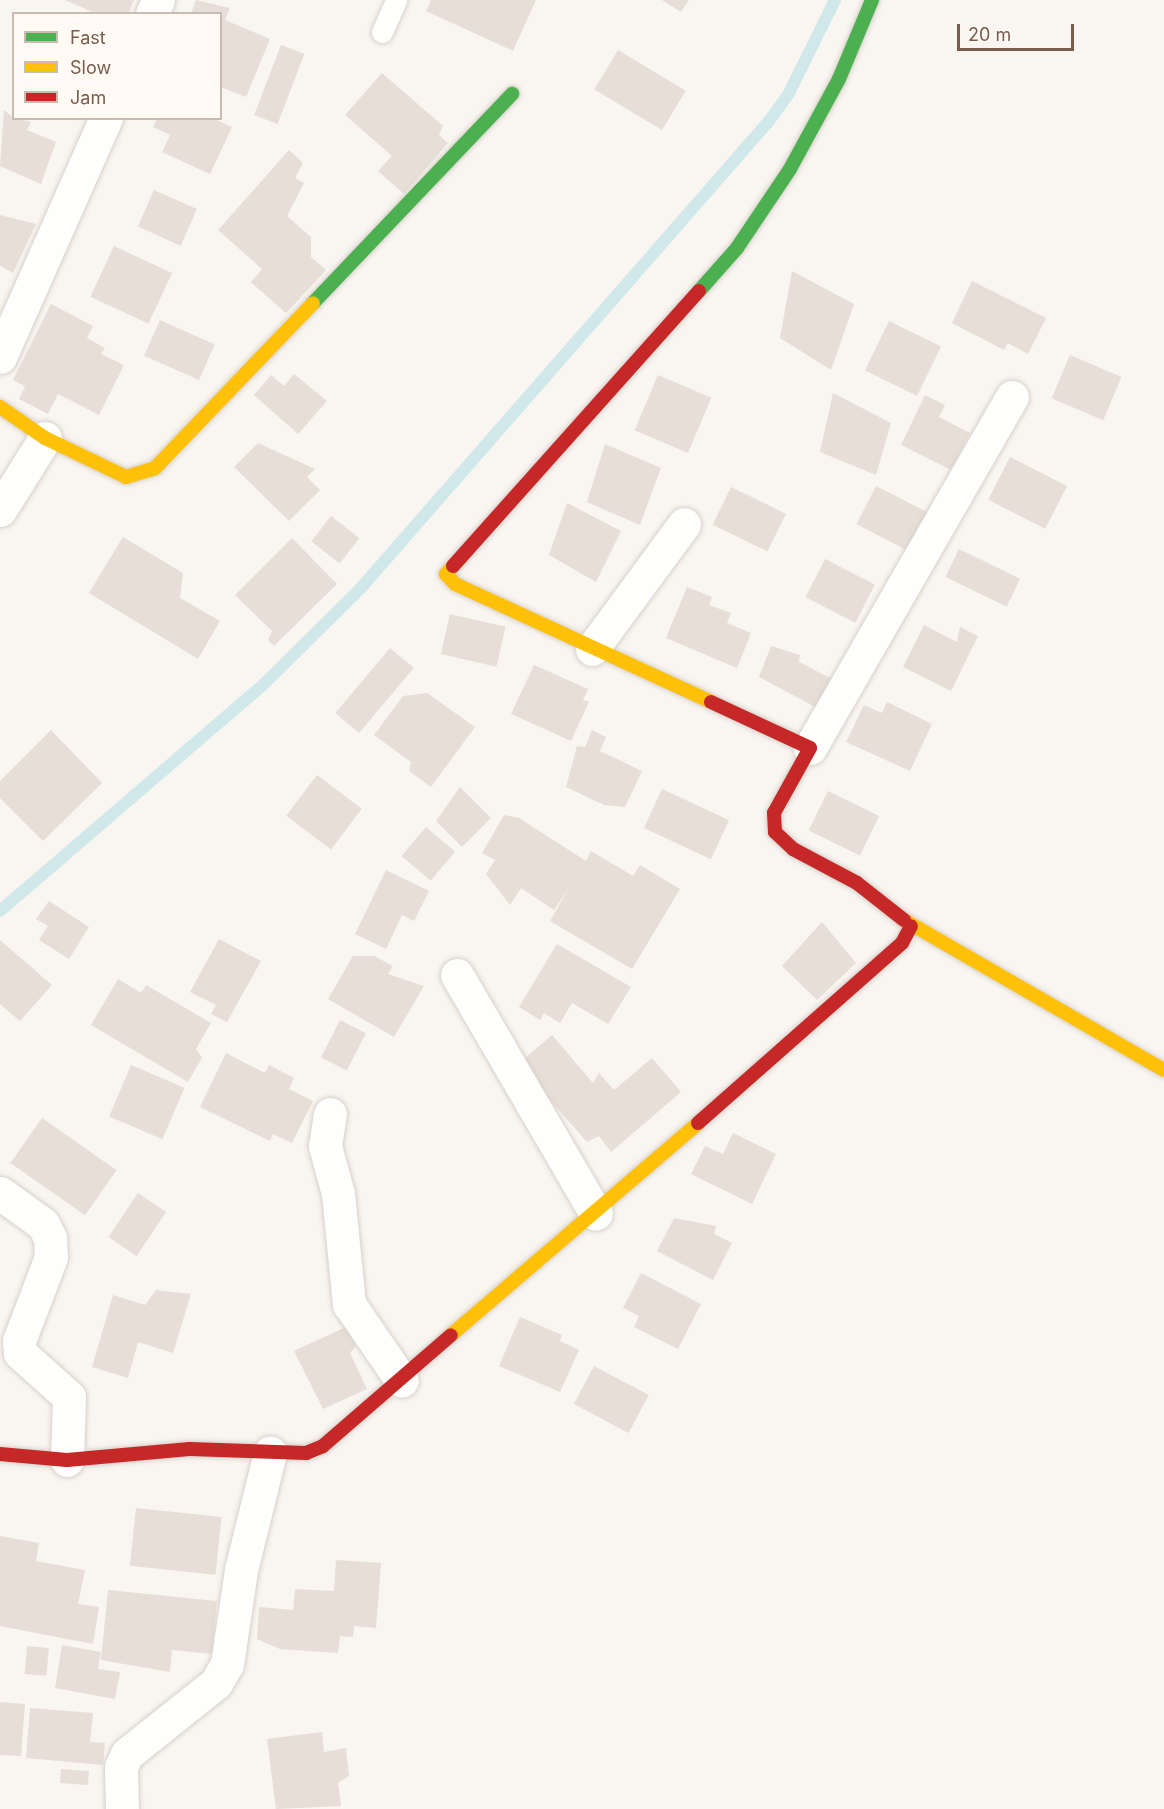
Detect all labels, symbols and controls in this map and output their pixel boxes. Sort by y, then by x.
legend [12,12,222,120]
scale bar [960,12,1077,50]
text: 20 m [968,24,1011,45]
text: Fast [70,27,106,48]
text: Slow [70,57,111,78]
text: Jam [70,87,106,108]

